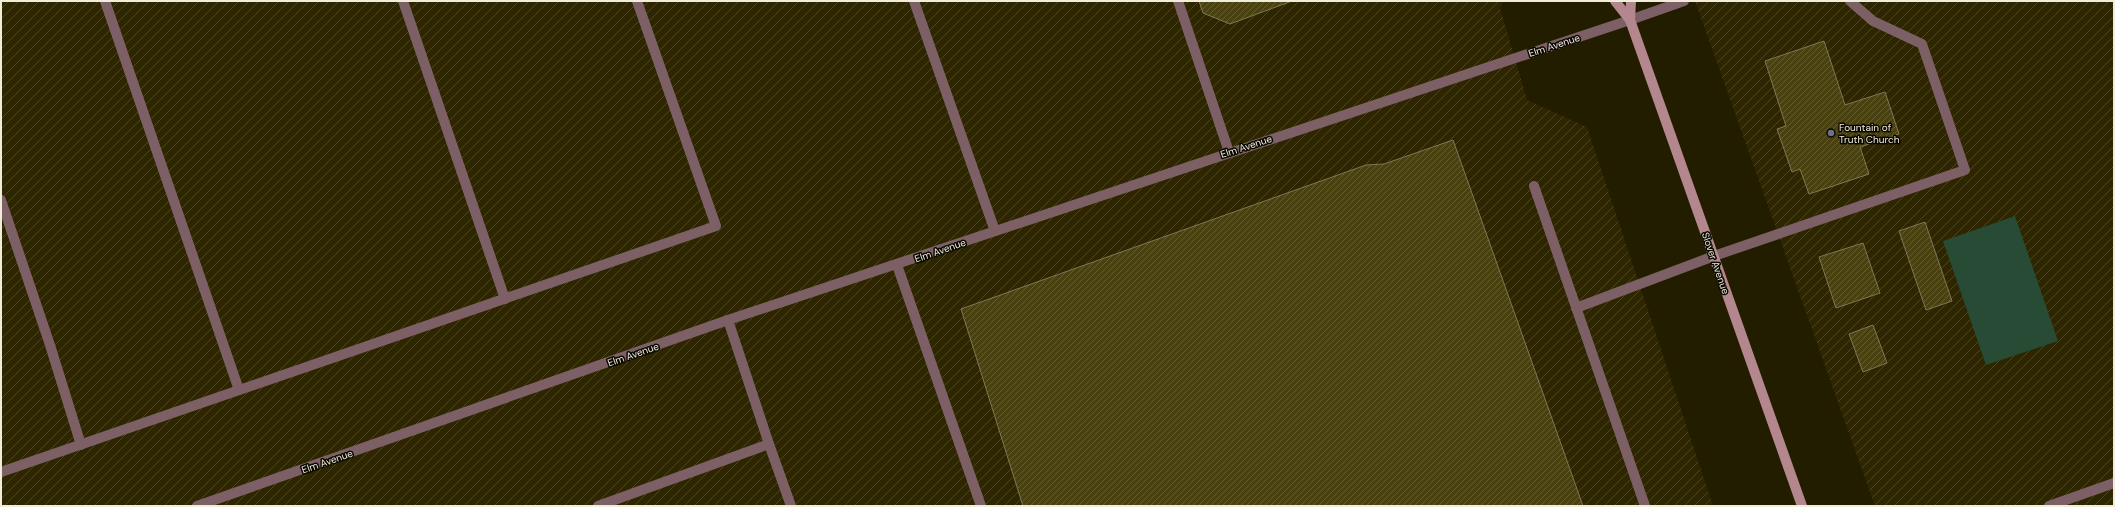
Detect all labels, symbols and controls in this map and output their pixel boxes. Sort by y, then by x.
street label: Elm Avenue [1527,31,1582,60]
place label: Fountain of Truth Church [1839,121,1900,146]
marker: Fountain of Truth Church [1826,128,1836,138]
street label: Elm Avenue [1219,132,1274,161]
street label: Slover Avenue [1699,230,1732,296]
street label: Elm Avenue [913,236,968,265]
street label: Elm Avenue [606,340,661,369]
street label: Elm Avenue [300,447,355,476]

